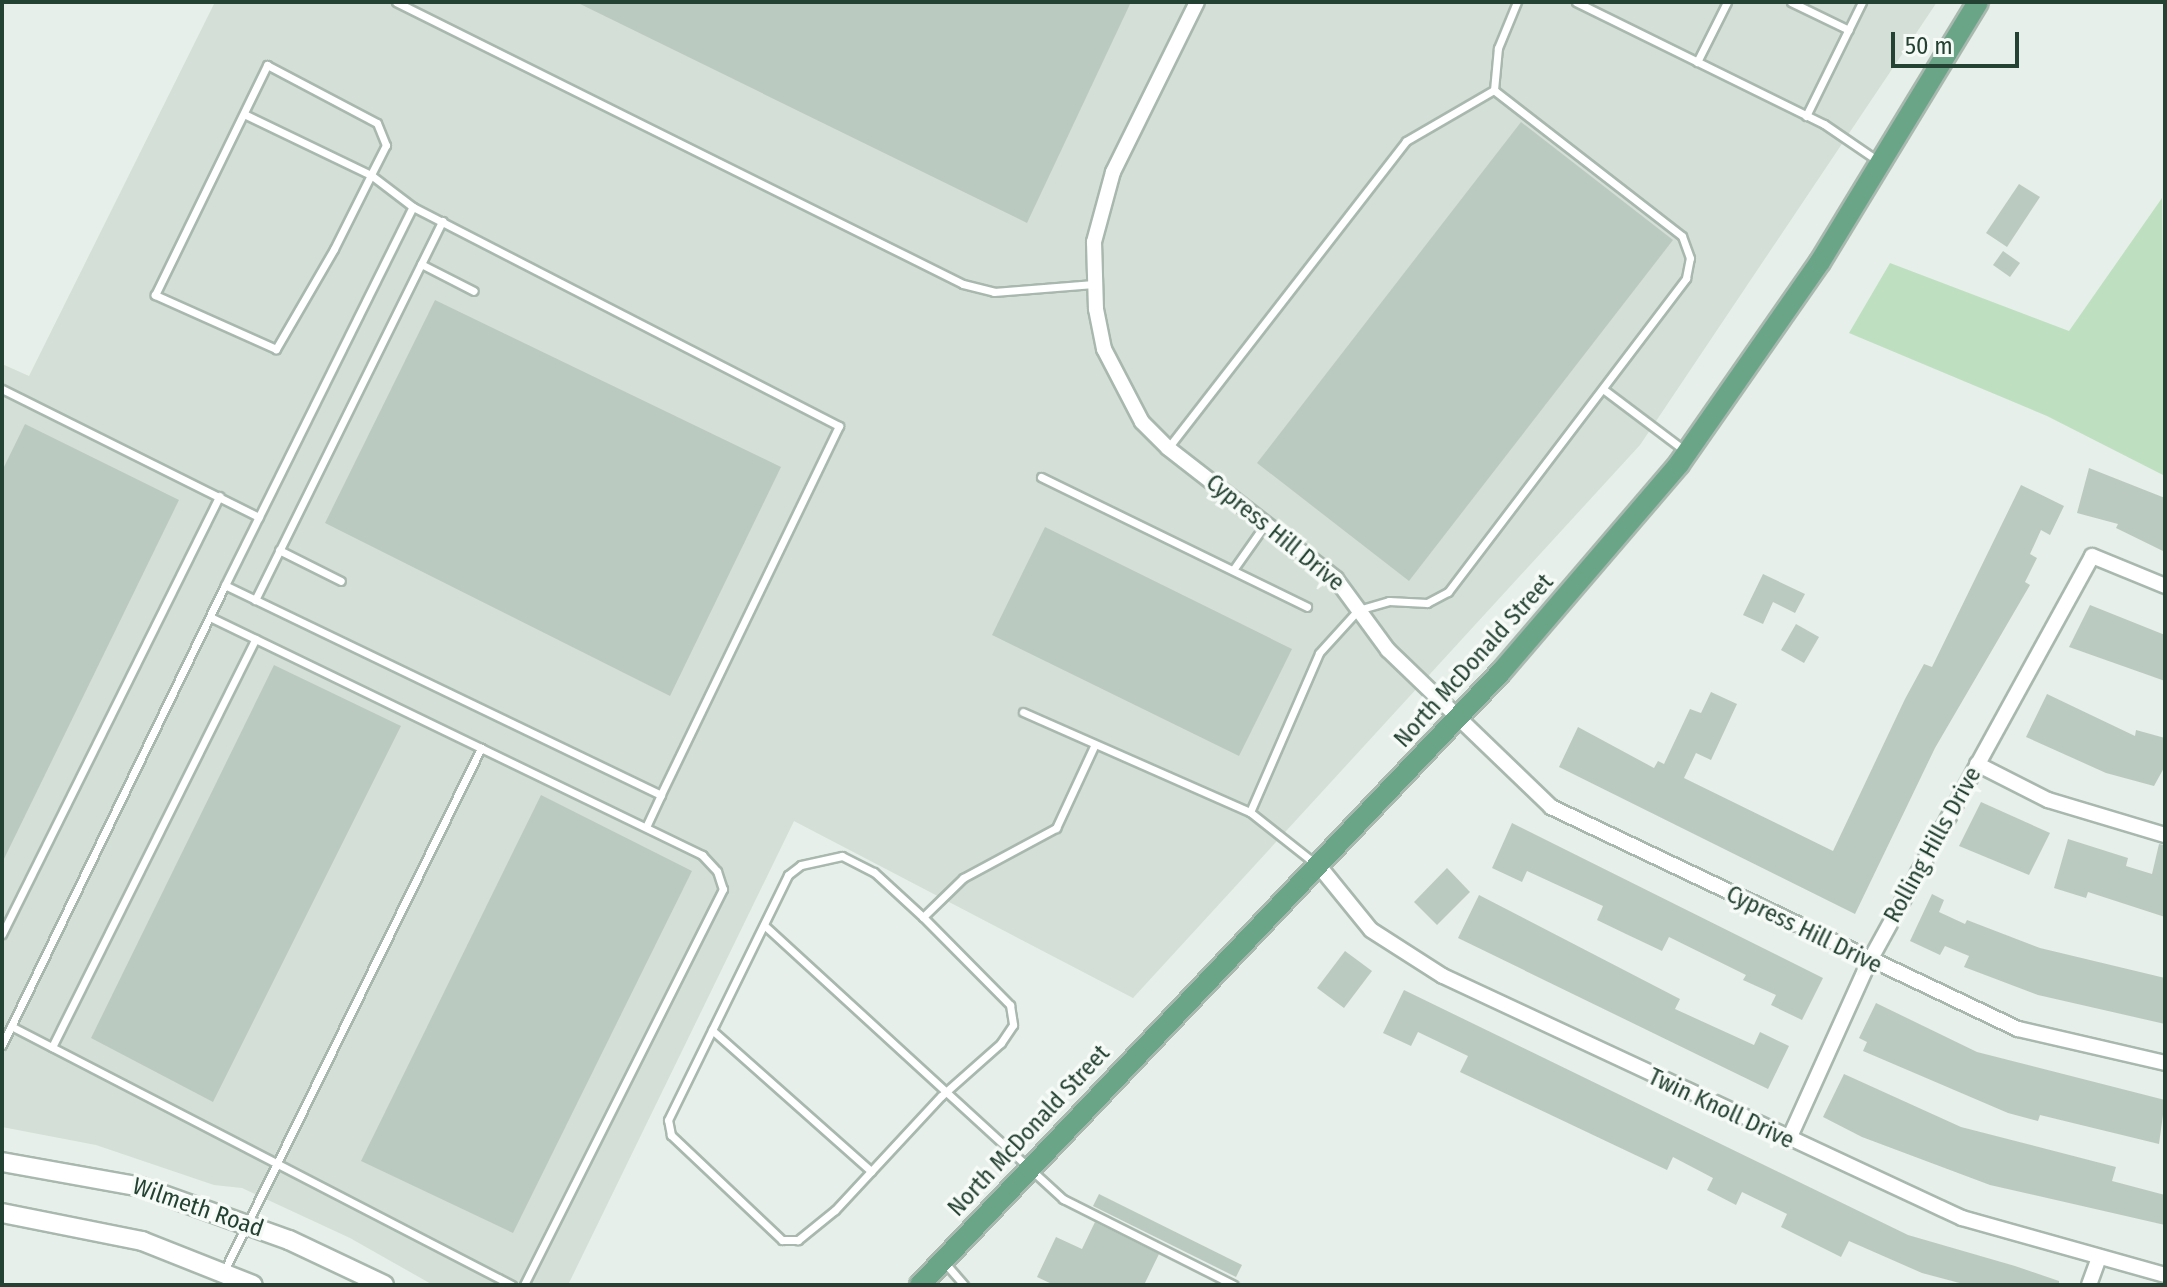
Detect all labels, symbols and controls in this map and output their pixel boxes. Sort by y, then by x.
scale bar [1895,16,2023,66]
text: 50 m [1905,32,1953,60]
street label: Cypress Hill Drive [1200,468,1350,598]
street label: North McDonald Street [1389,568,1559,754]
street label: Rolling Hills Drive [1878,762,1988,928]
street label: Cypress Hill Drive [1721,880,1887,980]
street label: North McDonald Street [942,1039,1116,1223]
street label: Twin Knoll Drive [1644,1063,1798,1155]
street label: Wilmeth Road [129,1172,267,1244]

